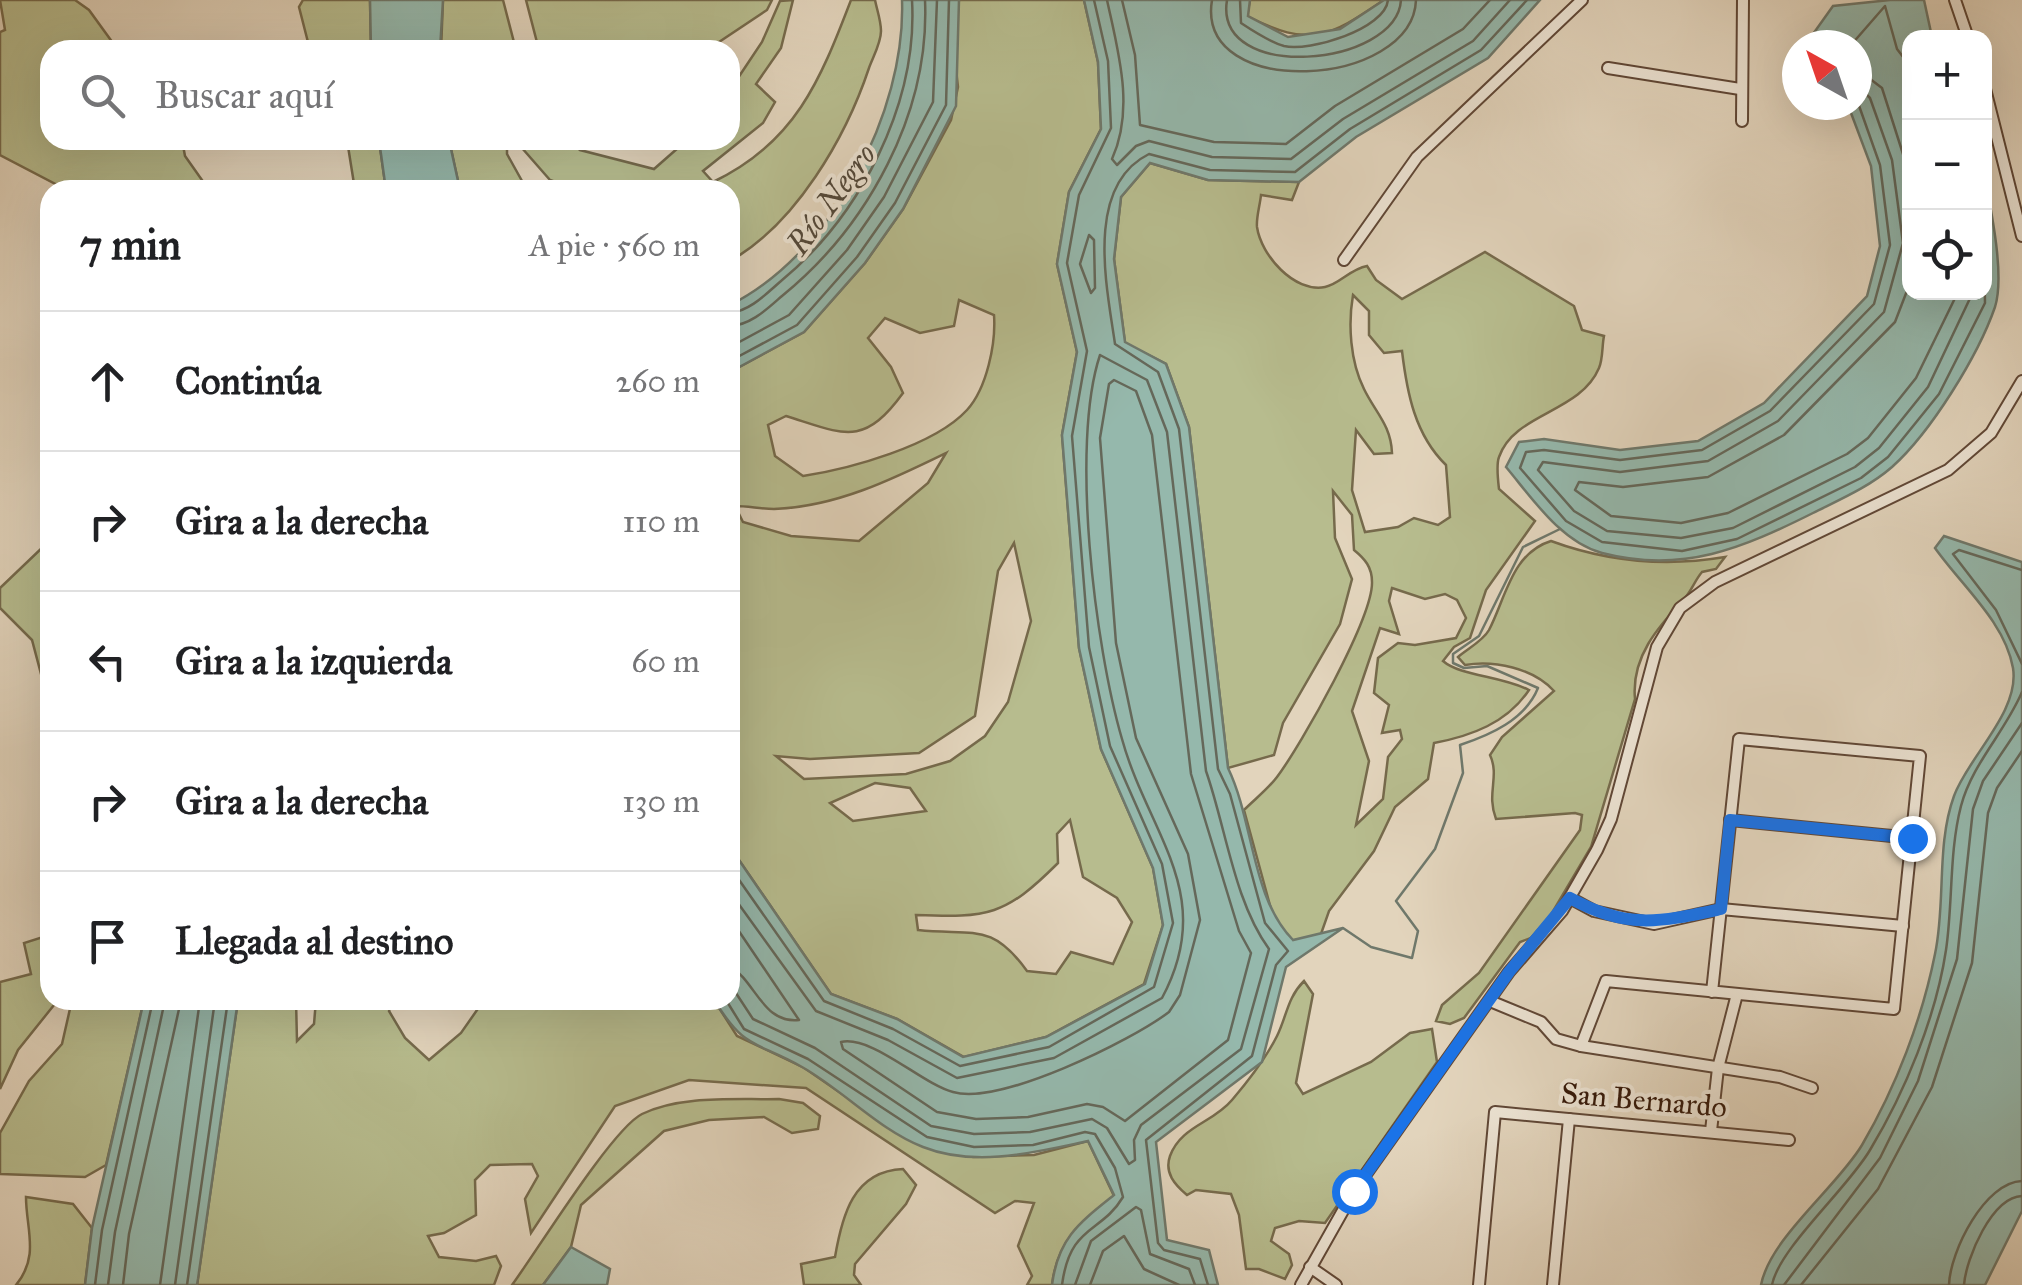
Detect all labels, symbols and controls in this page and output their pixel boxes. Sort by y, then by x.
north arrow [1782,30,1872,120]
map controls [1902,30,1992,300]
button: + [1902,30,1992,120]
search box [40,40,740,150]
icon: search [75,68,130,123]
text: Buscar aquí [155,72,334,118]
button: − [1902,120,1992,210]
water label: Río Negro [778,136,885,263]
button: locate [1902,210,1992,300]
text: 7 min [80,219,181,271]
text: A pie · 560 m [529,226,700,265]
icon: ahead [80,354,135,409]
text: Continúa [175,358,321,404]
text: 260 m [615,362,700,401]
icon: right [80,494,135,549]
text: Gira a la derecha [175,498,428,544]
text: 110 m [622,502,700,541]
icon: left [80,634,135,689]
text: Gira a la izquierda [175,638,452,684]
text: 60 m [631,642,700,681]
icon: right [80,774,135,829]
text: Gira a la derecha [175,778,428,824]
text: 130 m [622,782,700,821]
route end [1890,816,1936,862]
icon: arrive [80,914,135,969]
text: Llegada al destino [175,918,454,964]
street label: San Bernardo [1559,1075,1729,1125]
route start [1332,1169,1378,1215]

